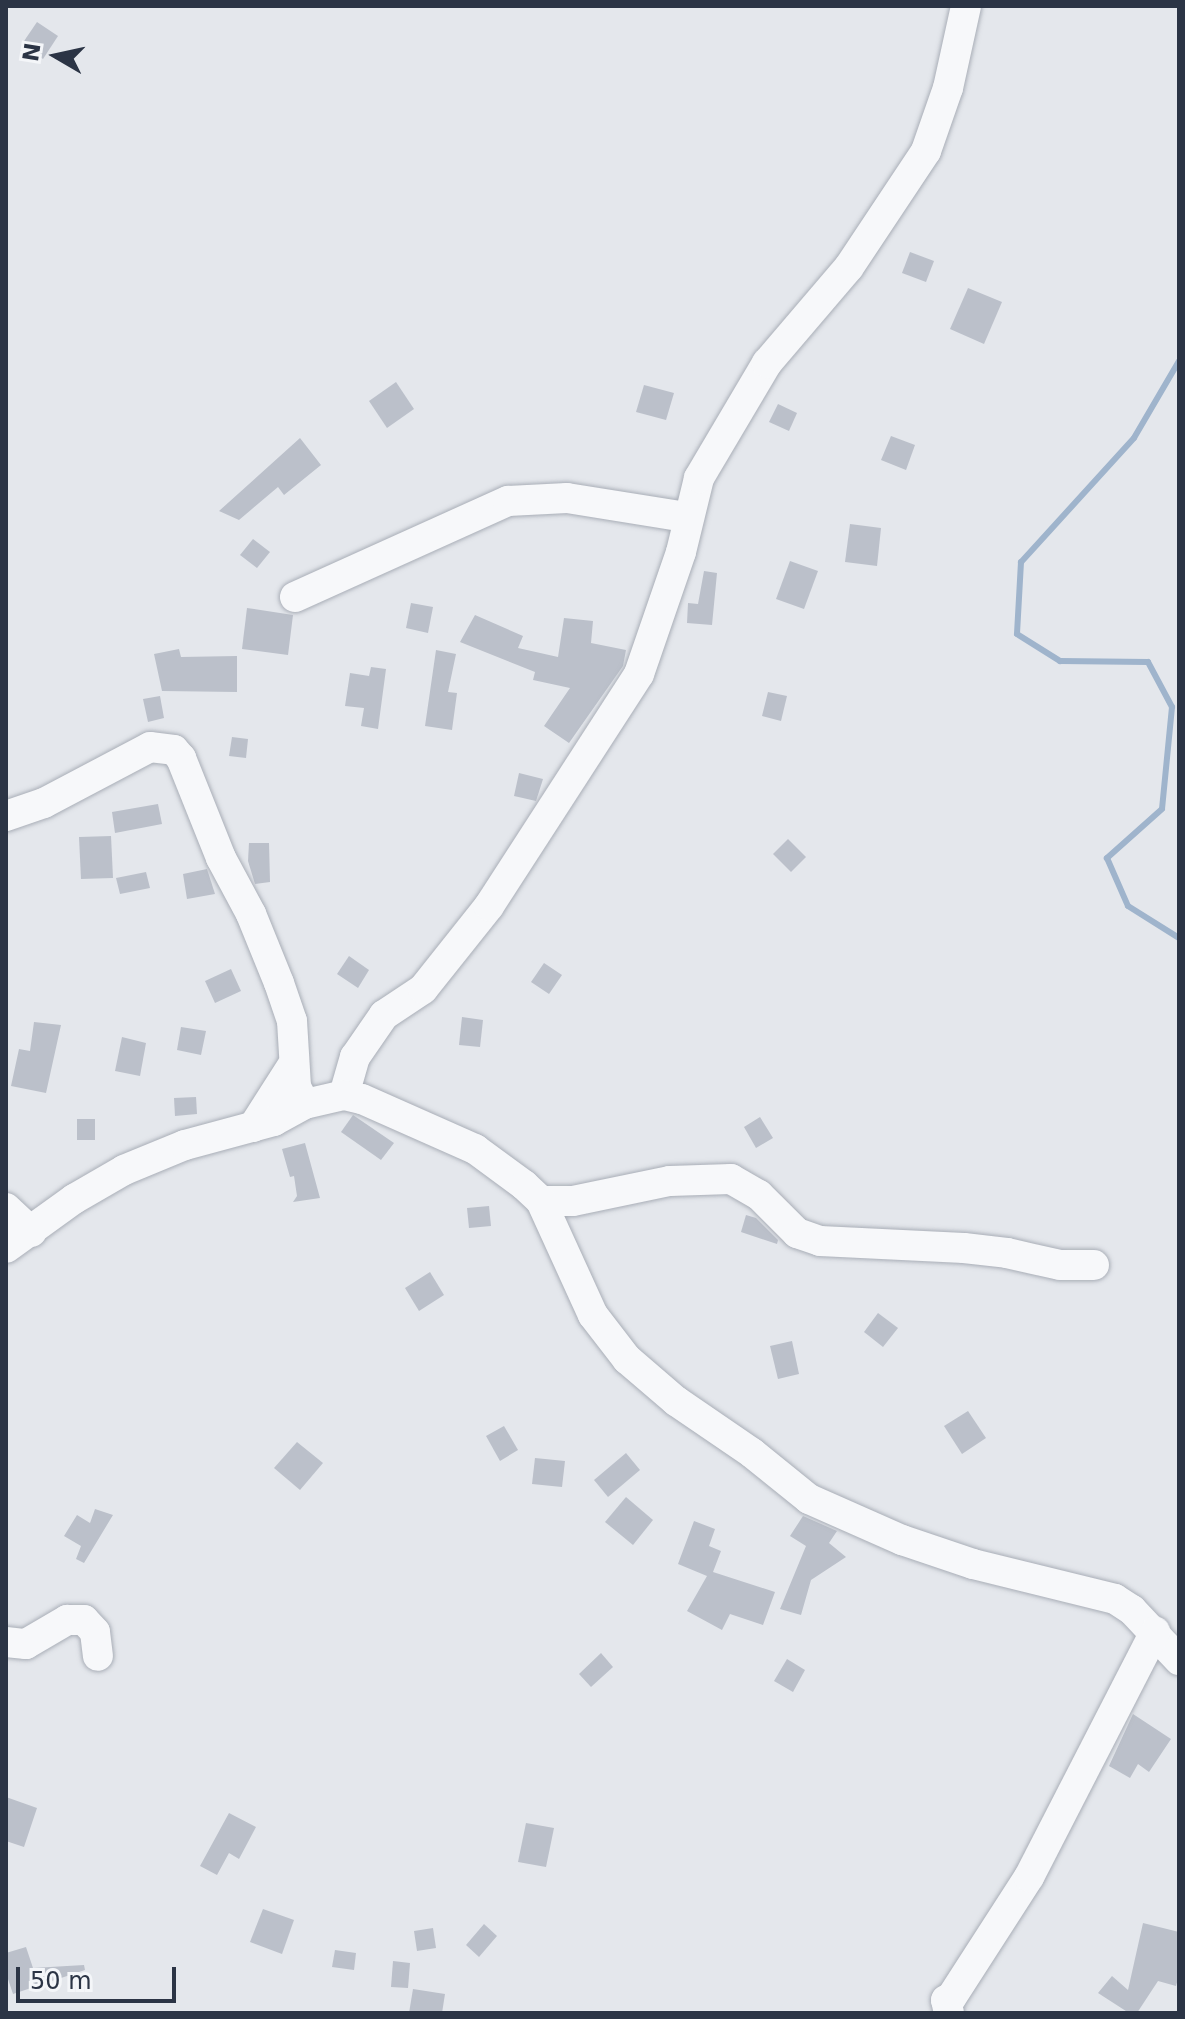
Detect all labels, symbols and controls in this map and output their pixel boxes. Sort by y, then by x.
north arrow [16,16,96,96]
text: N [18,41,46,63]
scale bar [20,1951,180,2001]
text: 50 m [30,1967,92,1995]

